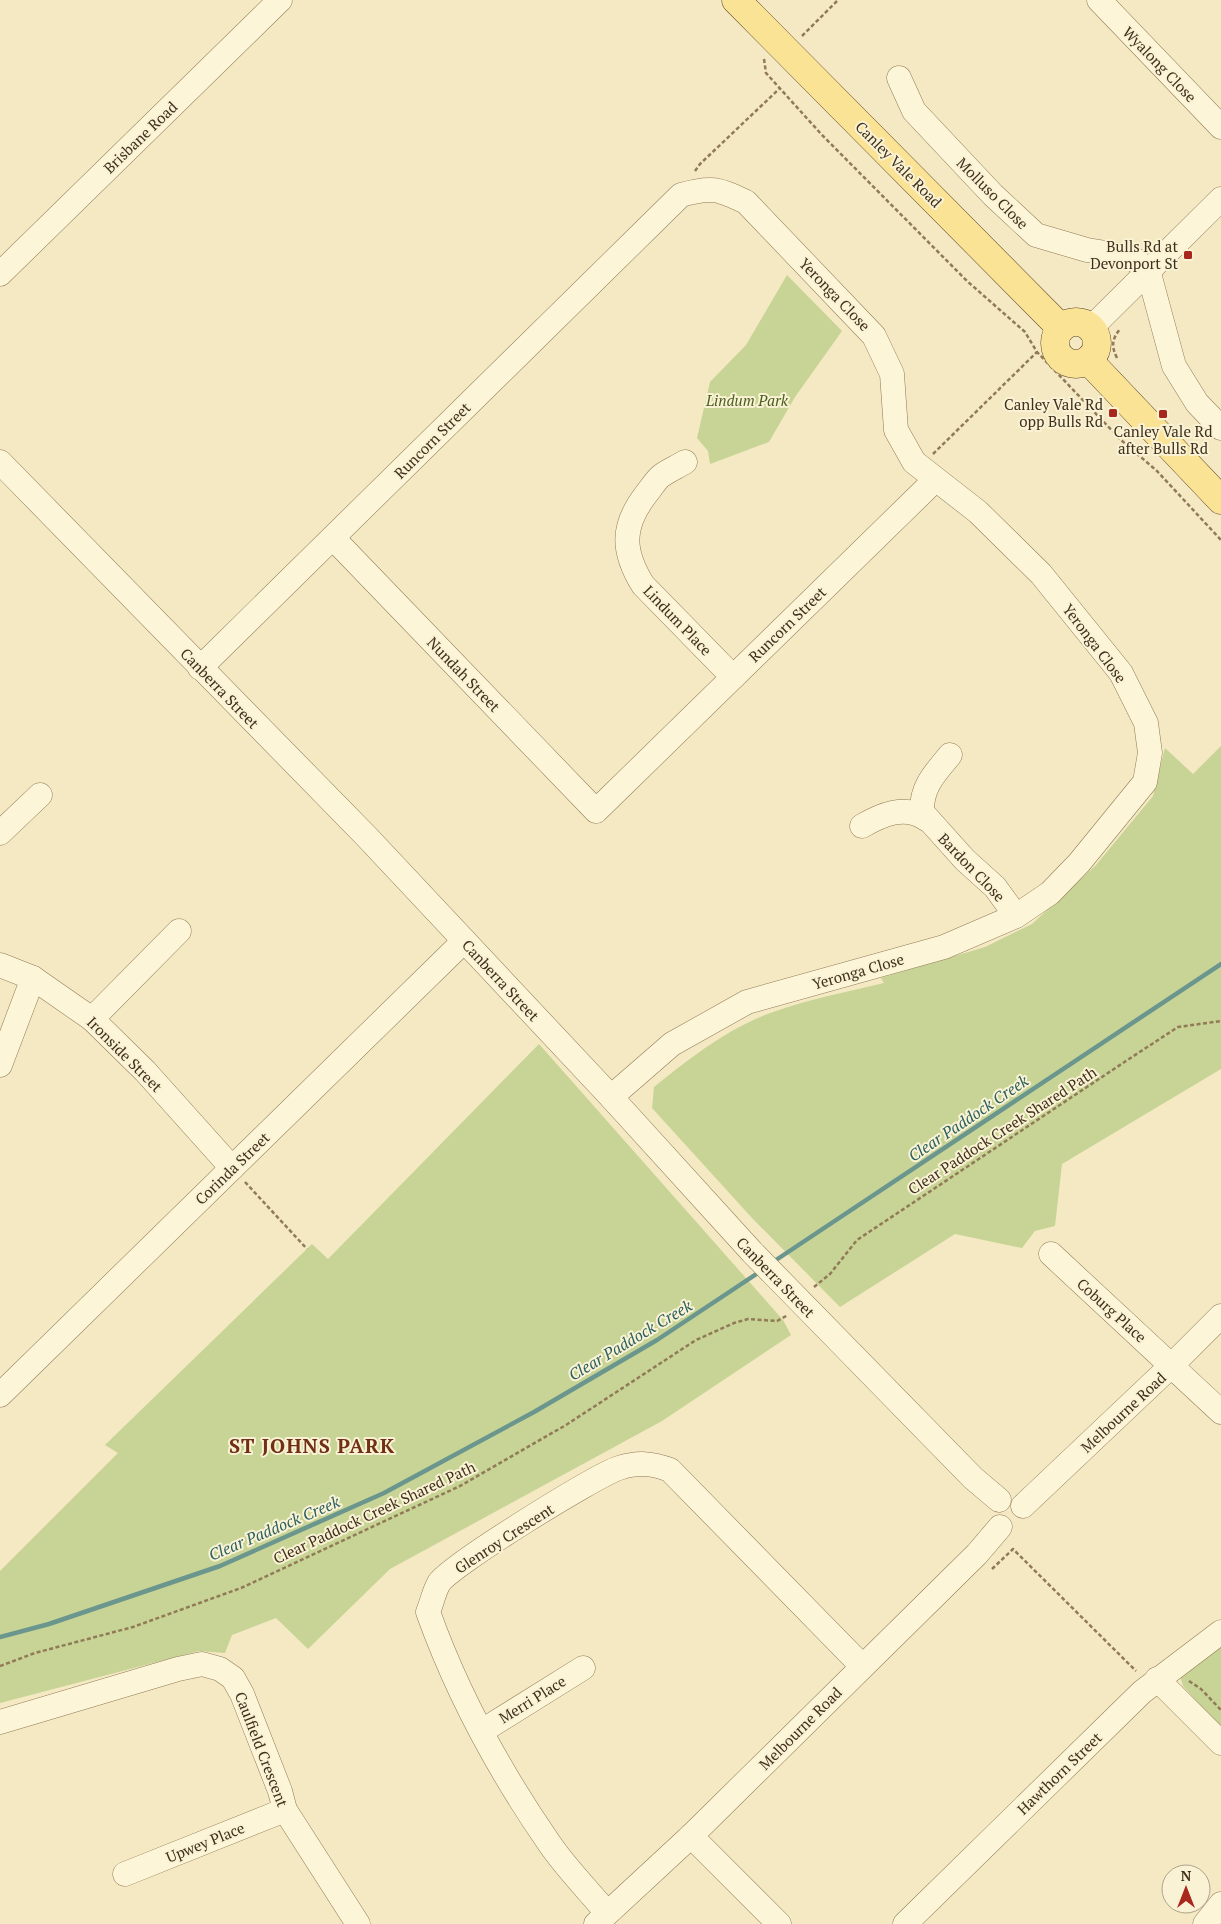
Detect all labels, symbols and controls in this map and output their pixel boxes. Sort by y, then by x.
street label: Wyalong Close [1119,22,1201,106]
street label: Brisbane Road [99,97,181,177]
street label: Canley Vale Road [851,116,947,212]
street label: Molluso Close [953,153,1033,233]
place label: Bulls Rd at Devonport St [1090,236,1178,273]
marker: Bulls Rd at Devonport St [1182,249,1194,261]
street label: Yeronga Close [795,253,875,335]
park label: Lindum Park [705,390,789,410]
place label: Canley Vale Rd opp Bulls Rd [1004,394,1103,431]
street label: Runcorn Street [389,397,475,483]
marker: Canley Vale Rd opp Bulls Rd [1107,407,1119,419]
marker: Canley Vale Rd after Bulls Rd [1157,408,1169,420]
place label: Canley Vale Rd after Bulls Rd [1114,421,1212,458]
street label: Lindum Place [639,581,717,659]
street label: Runcorn Street [744,582,830,666]
street label: Yeronga Close [1059,599,1131,687]
street label: Nundah Street [423,632,505,716]
street label: Canberra Street [176,643,264,733]
street label: Bardon Close [934,828,1010,906]
street label: Canberra Street [458,935,544,1025]
street label: Yeronga Close [810,948,906,994]
street label: Ironside Street [83,1012,167,1096]
street label: Clear Paddock Creek Shared Path [904,1061,1100,1199]
water label: Clear Paddock Creek [904,1069,1033,1166]
street label: Corinda Street [190,1127,274,1209]
street label: Canberra Street [732,1232,820,1322]
street label: Coburg Place [1073,1273,1151,1347]
water label: Clear Paddock Creek [564,1294,696,1386]
street label: Melbourne Road [1076,1367,1170,1457]
district label: ST JOHNS PARK [229,1432,395,1459]
street label: Clear Paddock Creek Shared Path [270,1457,478,1567]
water label: Clear Paddock Creek [206,1492,342,1564]
street label: Glenroy Crescent [451,1498,558,1578]
street label: Merri Place [495,1671,569,1727]
street label: Melbourne Road [754,1682,846,1774]
street label: Caulfield Crescent [231,1689,293,1810]
street label: Hawthorn Street [1012,1727,1106,1819]
street label: Upwey Place [163,1817,247,1867]
north arrow [1161,1864,1211,1914]
text: N [1181,1866,1192,1885]

